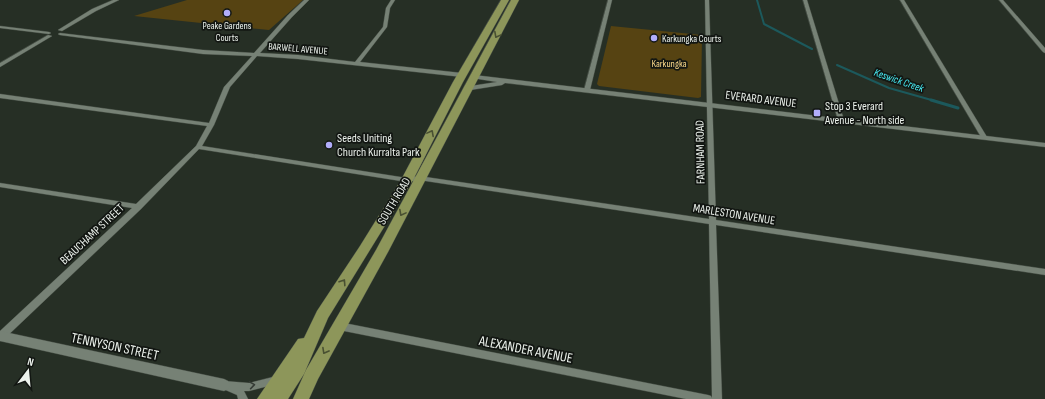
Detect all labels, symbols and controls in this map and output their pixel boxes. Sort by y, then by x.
marker: Peake Gardens Courts [222,8,232,18]
place label: Peake Gardens Courts [203,20,252,44]
one-way arrow [494,31,502,38]
marker: Karkungka Courts [649,33,659,43]
place label: Karkungka Courts [662,33,722,45]
street label: BARWELL AVENUE [268,40,328,58]
park label: Karkungka [651,58,687,70]
water label: Keswick Creek [872,66,926,95]
street label: EVERARD AVENUE [725,88,797,111]
place label: Stop 3 Everard Avenue - North side [824,99,905,128]
marker: Stop 3 Everard Avenue - North side [812,108,822,118]
street label: FARNHAM ROAD [692,120,709,184]
one-way arrow [427,130,434,137]
place label: Seeds Uniting Church Kurralta Park [337,131,420,160]
marker: Seeds Uniting Church Kurralta Park [324,140,334,150]
street label: SOUTH ROAD [375,175,414,227]
street label: BEAUCHAMP STREET [57,201,128,268]
street label: MARLESTON AVENUE [692,201,776,228]
one-way arrow [399,209,407,216]
one-way arrow [338,280,345,287]
street label: TENNYSON STREET [70,329,160,364]
street label: ALEXANDER AVENUE [477,332,574,367]
one-way arrow [322,347,330,354]
north arrow [8,351,48,391]
text: N [26,355,35,369]
one-way arrow [249,381,255,390]

